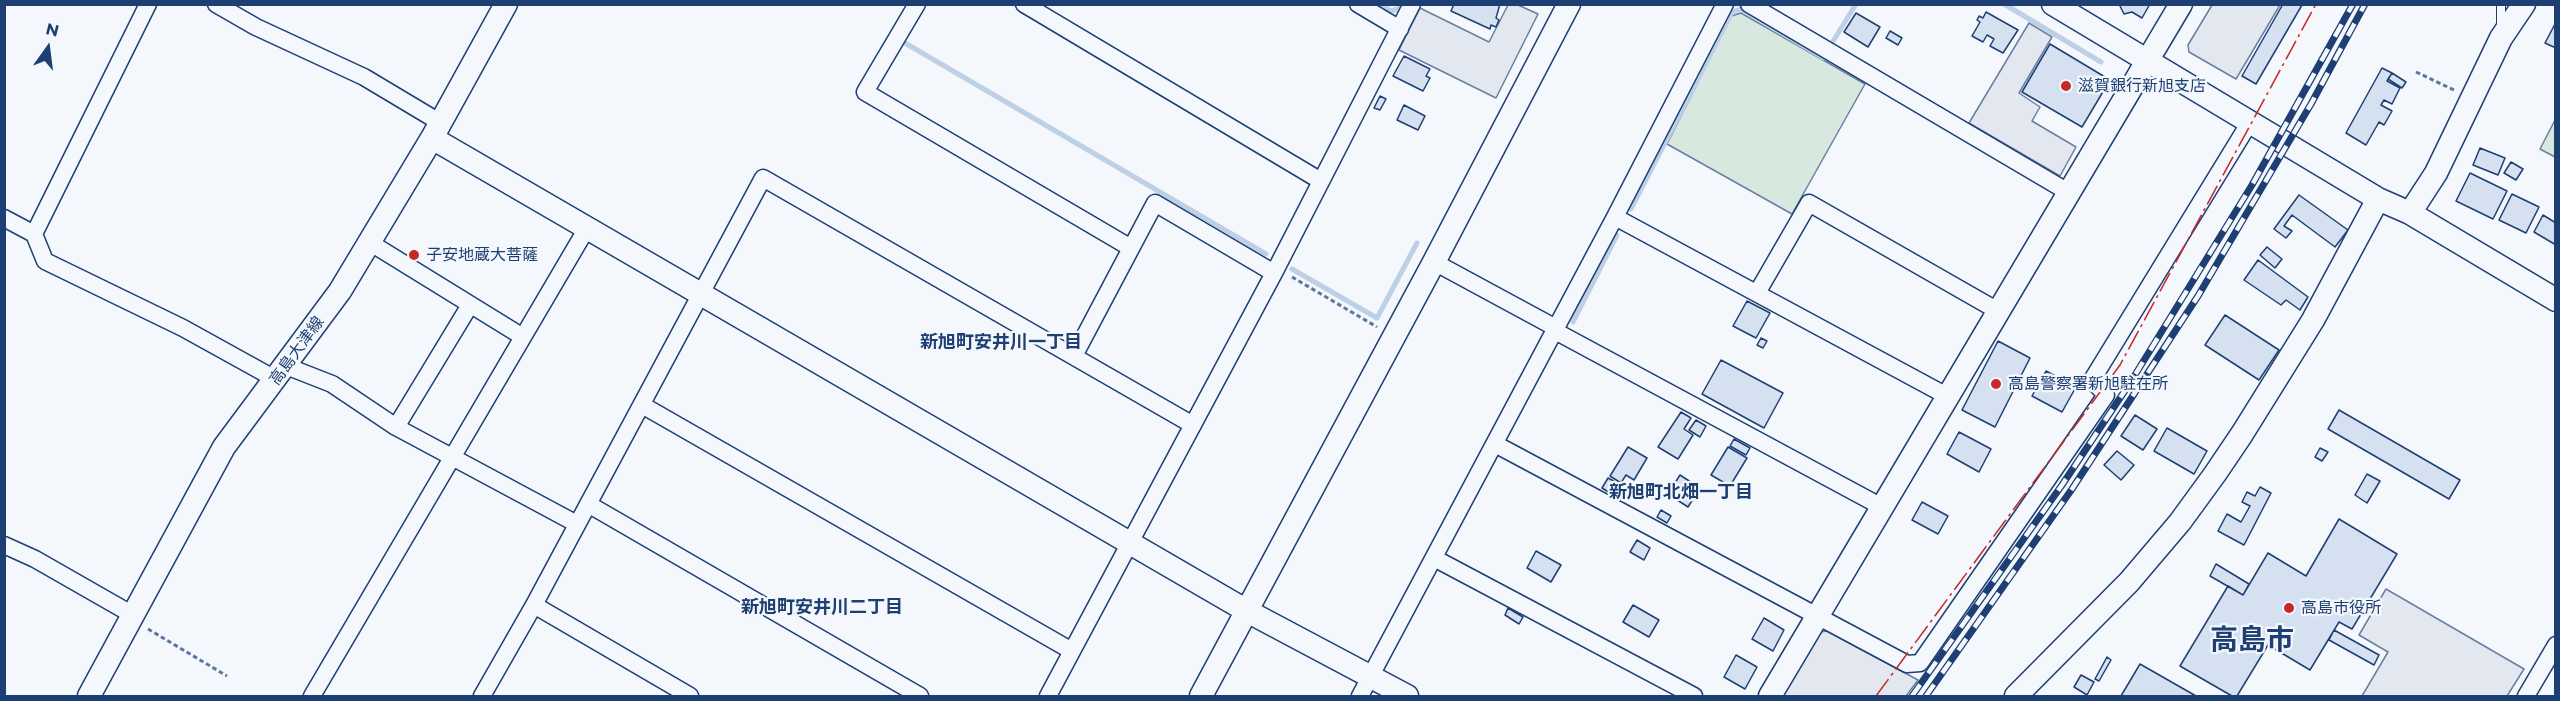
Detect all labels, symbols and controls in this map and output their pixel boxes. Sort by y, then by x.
north arrow [18,18,78,78]
text: N [44,19,61,41]
place label: 滋賀銀行新旭支店 [2078,76,2206,96]
marker: 滋賀銀行新旭支店 [2059,79,2073,93]
place label: 子安地蔵大菩薩 [426,245,538,265]
marker: 子安地蔵大菩薩 [407,248,421,262]
street label: 高島大津線 [266,313,328,389]
district label: 新旭町安井川一丁目 [920,332,1082,354]
place label: 高島警察署新旭駐在所 [2008,374,2168,394]
marker: 高島警察署新旭駐在所 [1989,377,2003,391]
district label: 新旭町北畑一丁目 [1609,482,1753,504]
district label: 新旭町安井川二丁目 [741,597,903,619]
place label: 高島市役所 [2301,598,2381,618]
marker: 高島市役所 [2282,601,2296,615]
district label: 高島市 [2210,624,2294,658]

